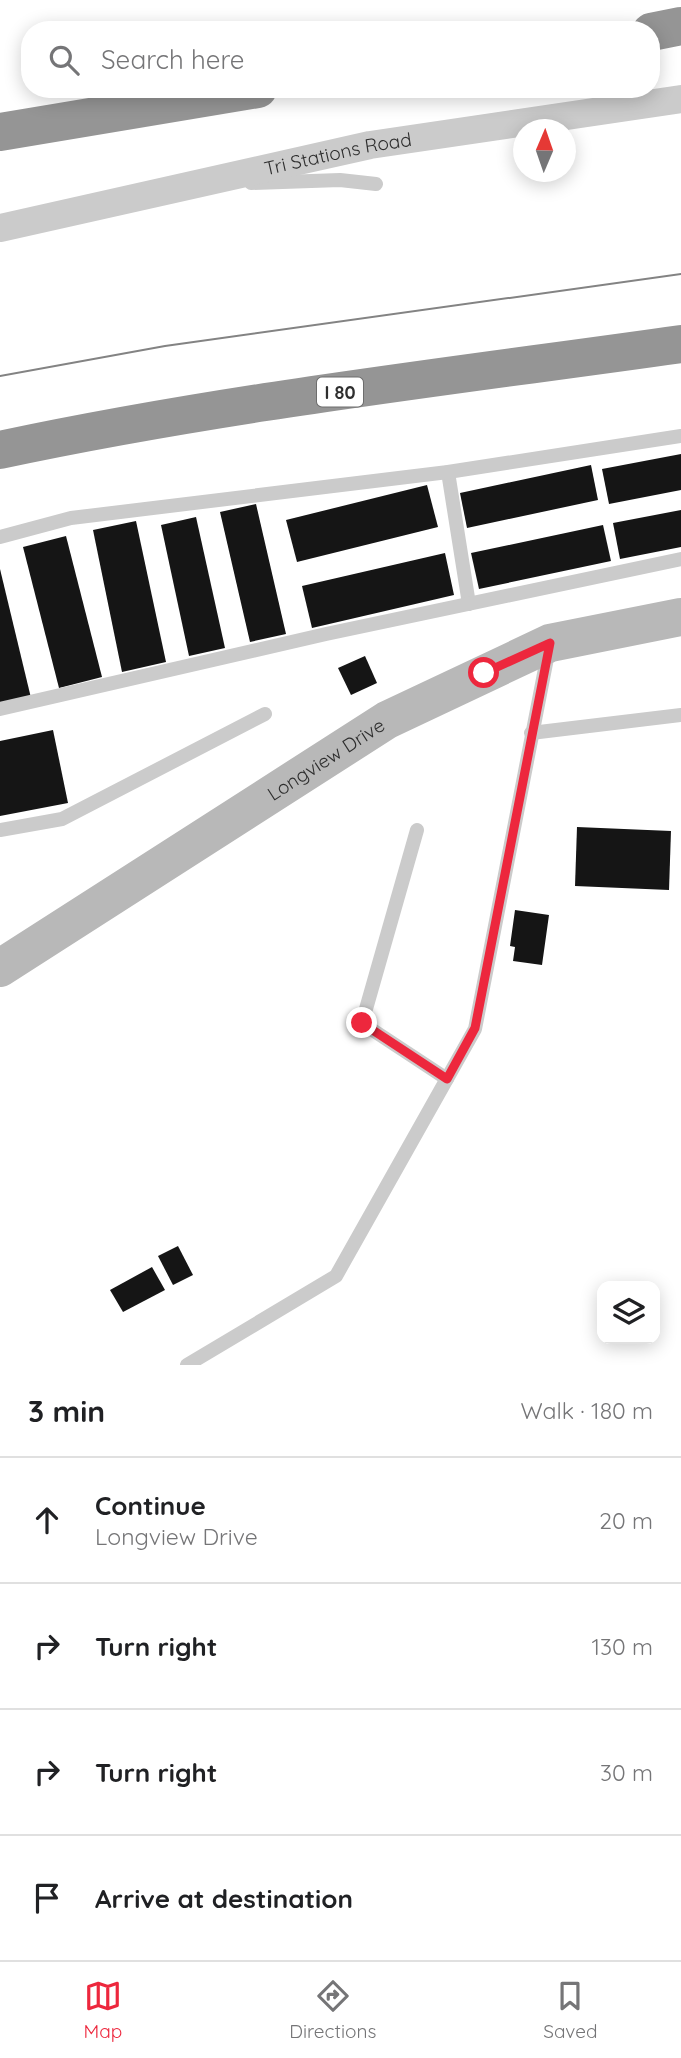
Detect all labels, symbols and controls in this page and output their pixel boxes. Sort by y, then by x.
search box [21,21,660,98]
icon: search [45,41,83,79]
text: Search here [101,43,245,76]
north arrow [513,119,576,182]
street label: Tri Stations Road [262,127,413,180]
road number: I 80 [317,378,363,406]
route start [468,657,499,688]
street label: Longview Drive [263,713,389,806]
route end [346,1007,377,1038]
map controls [597,1281,660,1344]
button: layers [597,1281,660,1344]
text: 3 min [28,1392,105,1430]
text: Walk · 180 m [521,1396,653,1425]
text: Continue [95,1489,206,1522]
icon: ahead [28,1501,66,1539]
text: 20 m [599,1506,653,1535]
text: Longview Drive [95,1522,258,1551]
icon: right [28,1627,66,1665]
text: Turn right [95,1630,217,1663]
text: 130 m [591,1632,653,1661]
icon: right [28,1753,66,1791]
text: Turn right [95,1756,217,1789]
text: 30 m [600,1758,653,1787]
icon: arrive [28,1879,66,1917]
text: Arrive at destination [95,1882,353,1915]
tab: Map [84,1977,122,2043]
tab: Directions [289,1977,376,2043]
tab: Saved [543,1977,598,2043]

